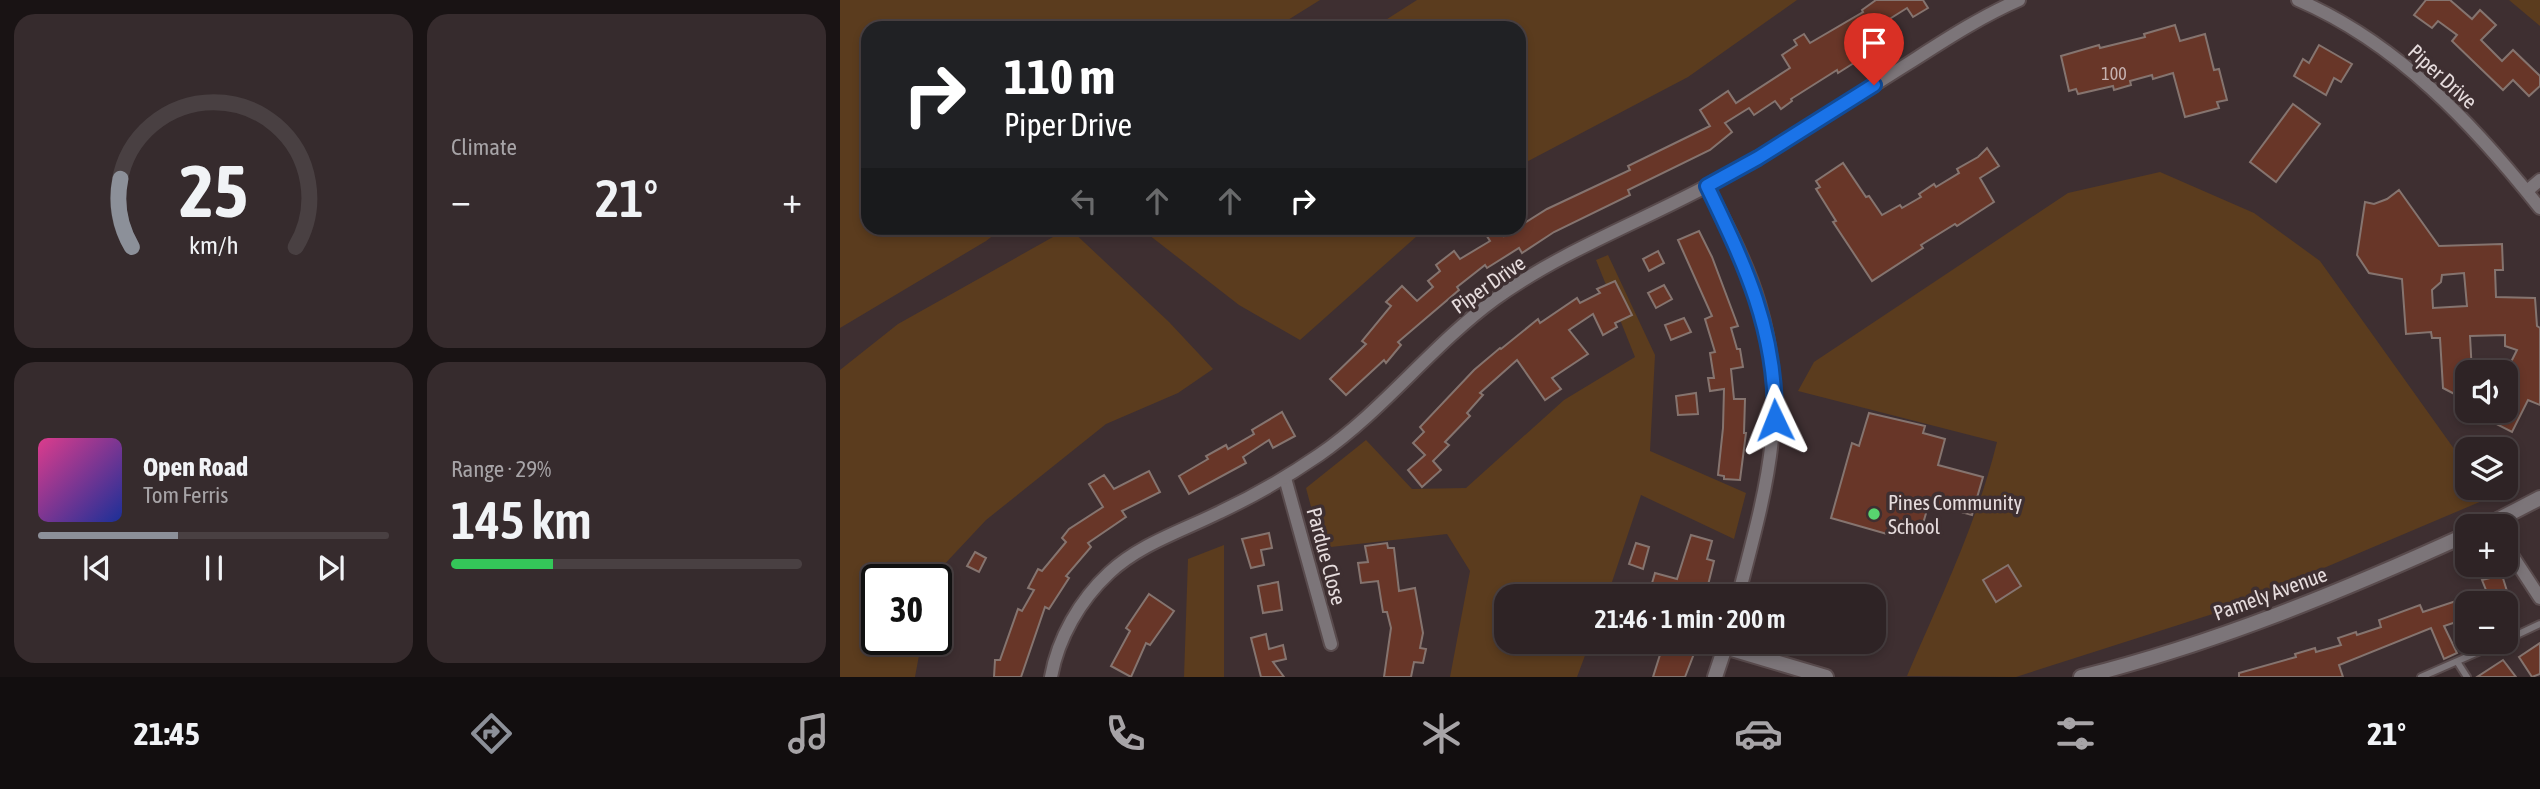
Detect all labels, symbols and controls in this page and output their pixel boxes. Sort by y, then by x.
pin [1844,13,1904,85]
icon: arrive [1855,24,1893,62]
street label: Piper Drive [2404,39,2482,113]
text: 110 m [1004,48,1115,104]
icon: right [889,49,980,140]
house number: 100 [2101,63,2127,84]
text: Piper Drive [1004,106,1132,143]
text: Climate [451,134,517,160]
text: 25 [179,149,248,232]
text: 21° [595,168,658,228]
text: − [451,178,471,221]
text: + [782,178,802,221]
icon: left [1065,182,1103,220]
icon: ahead [1138,182,1176,220]
icon: ahead [1211,182,1249,220]
icon: right [1284,182,1322,220]
text: km/h [189,231,238,259]
street label: Piper Drive [1447,250,1529,318]
map controls [2455,360,2518,654]
button: sound [2455,360,2518,423]
position arrow [1738,383,1812,457]
button: layers [2455,437,2518,500]
text: Open Road [143,452,248,482]
text: Range · 29% [451,456,551,482]
text: Tom Ferris [143,482,228,508]
text: 145 km [451,490,592,550]
place label: Pines Community School [1888,490,2022,538]
street label: Pardue Close [1302,505,1352,607]
marker: Pines Community School [1866,506,1882,522]
button: + [2455,514,2518,577]
icon: previous [78,549,116,587]
icon: pause [195,549,233,587]
icon: next [312,549,350,587]
street label: Pamely Avenue [2210,561,2330,625]
speed limit sign: 30 [861,564,952,655]
button: − [2455,591,2518,654]
text: 21:46 · 1 min · 200 m [1595,604,1785,634]
icon: directions [467,709,516,758]
icon: music [784,709,833,758]
icon: phone [1101,709,1150,758]
icon: climate [1417,709,1466,758]
icon: car [1734,709,1783,758]
icon: filters [2051,709,2100,758]
text: 21:45 [134,715,200,752]
text: 21° [2367,715,2406,752]

